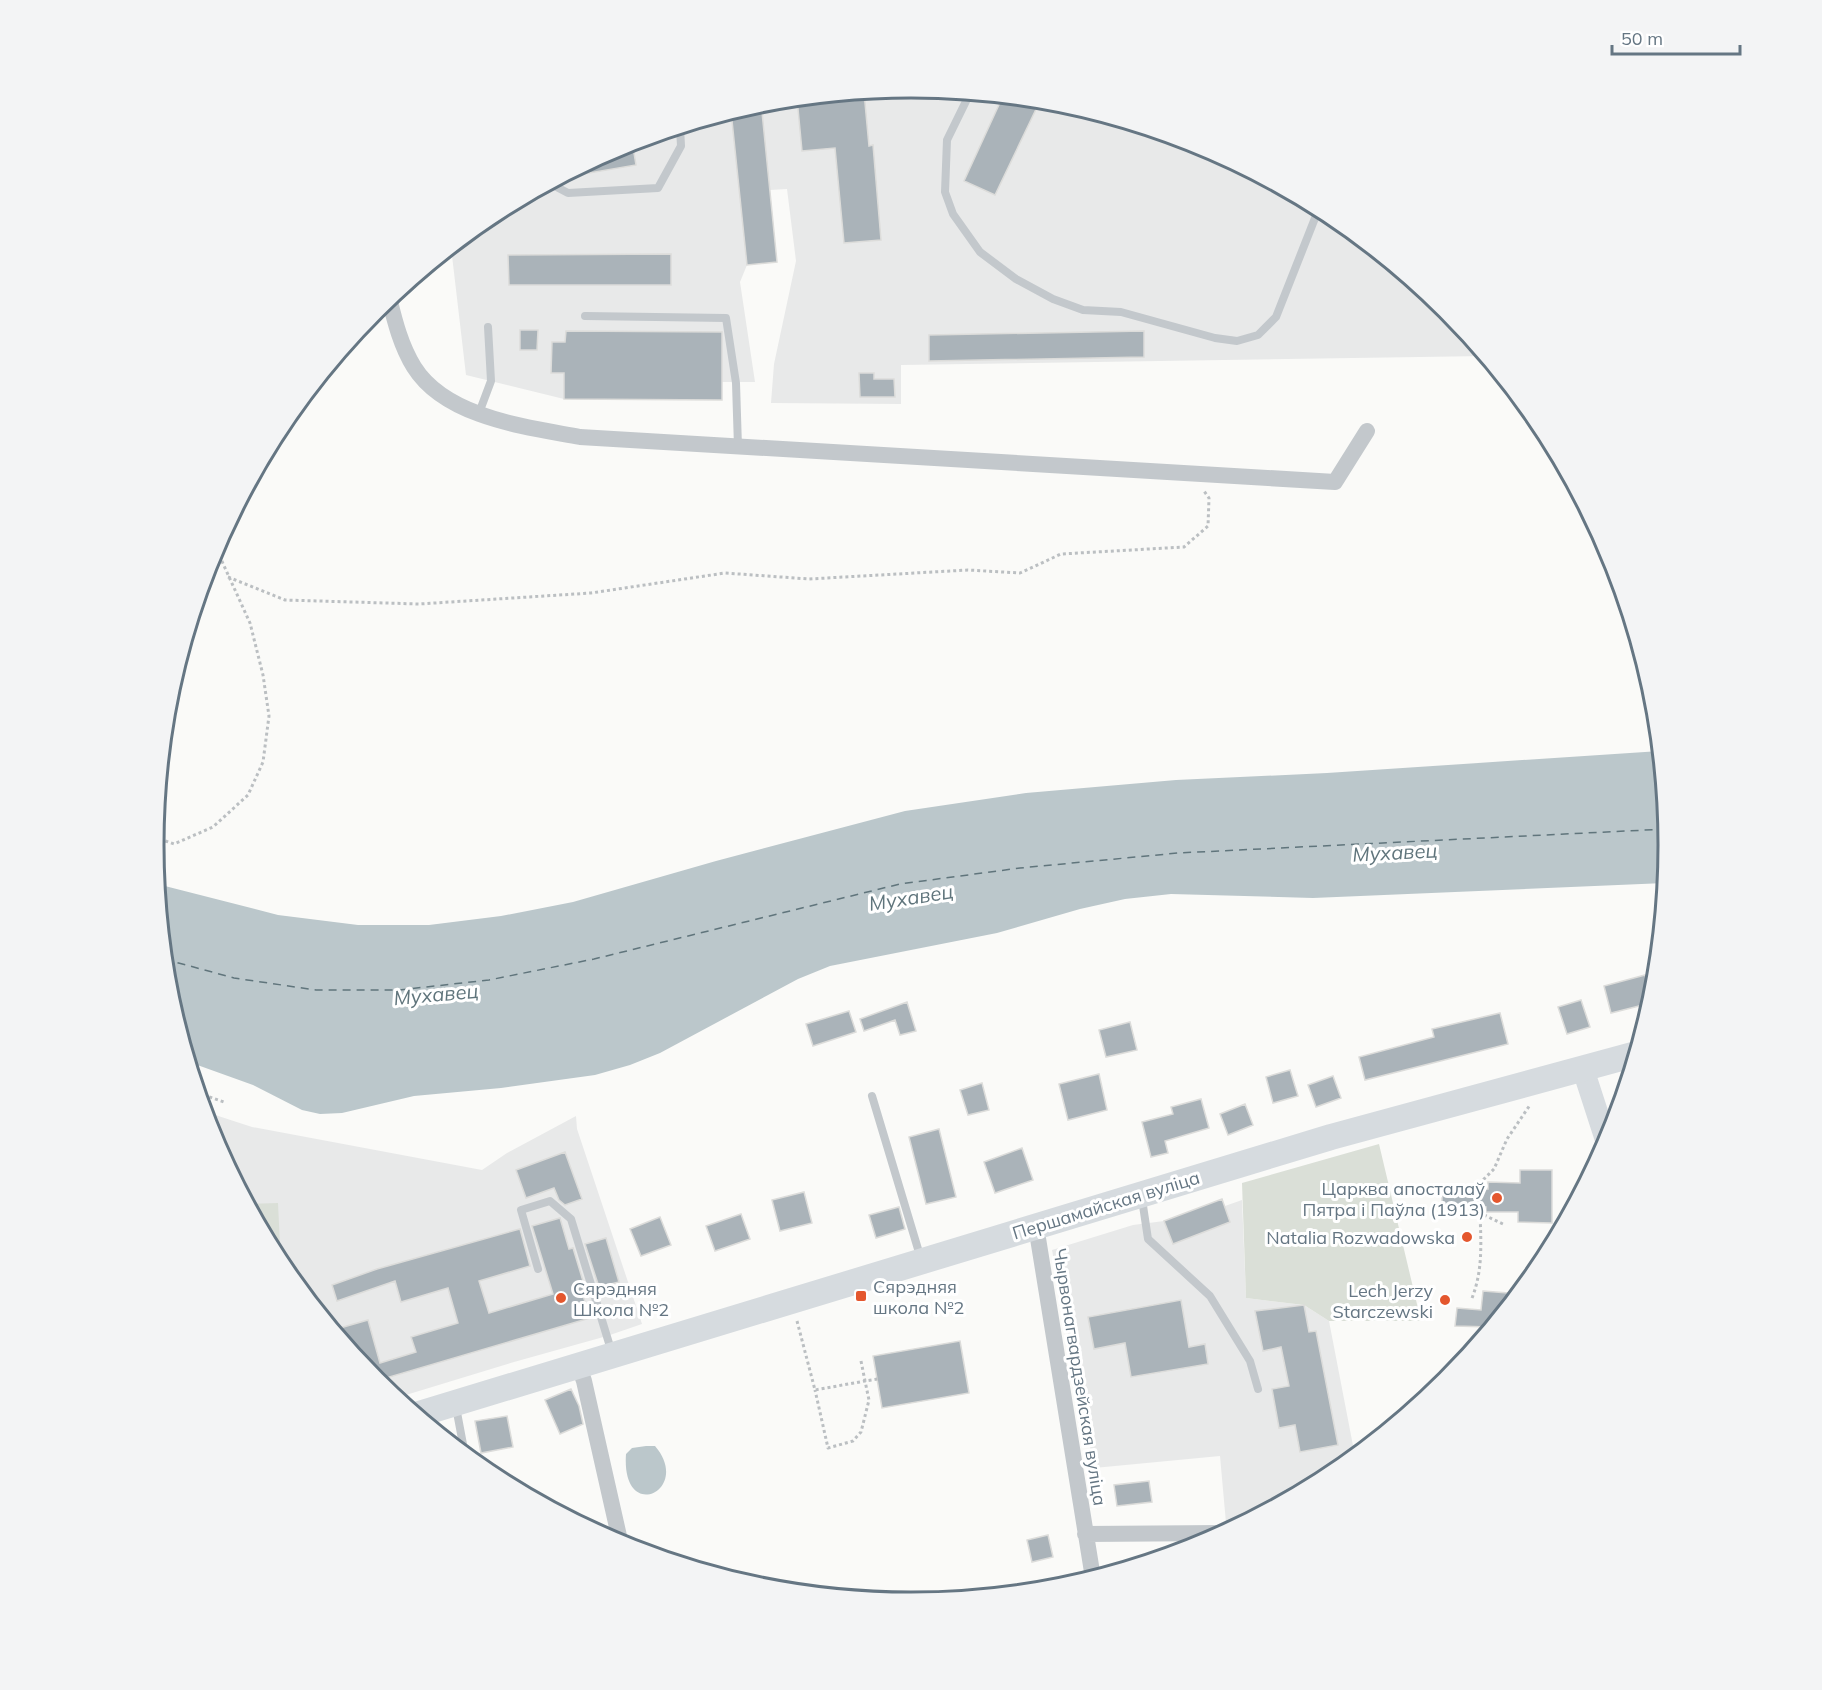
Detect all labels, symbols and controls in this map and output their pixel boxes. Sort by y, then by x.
scale bar [1612,18,1740,56]
text: 50 m [1621,27,1663,50]
water label: Мухавец [1352,837,1438,867]
water label: Мухавец [867,878,955,916]
water label: Мухавец [392,978,480,1010]
street label: Першамайская вуліца [1009,1166,1203,1244]
place label: Царква апосталаў Пятра і Паўла (1913) [1302,1177,1485,1221]
marker: Царква апосталаў Пятра і Паўла (1913) [1490,1191,1504,1205]
place label: Natalia Rozwadowska [1266,1226,1455,1249]
marker: Natalia Rozwadowska [1460,1230,1474,1244]
street label: Чырвонагвардзейская вуліца [1048,1247,1112,1507]
place label: Сярэдняя школа №2 [873,1275,964,1319]
place label: Сярэдняя Школа №2 [573,1277,669,1321]
place label: Lech Jerzy Starczewski [1333,1279,1433,1323]
marker: Сярэдняя школа №2 [854,1289,868,1303]
marker: Сярэдняя Школа №2 [554,1291,568,1305]
marker: Lech Jerzy Starczewski [1438,1293,1452,1307]

